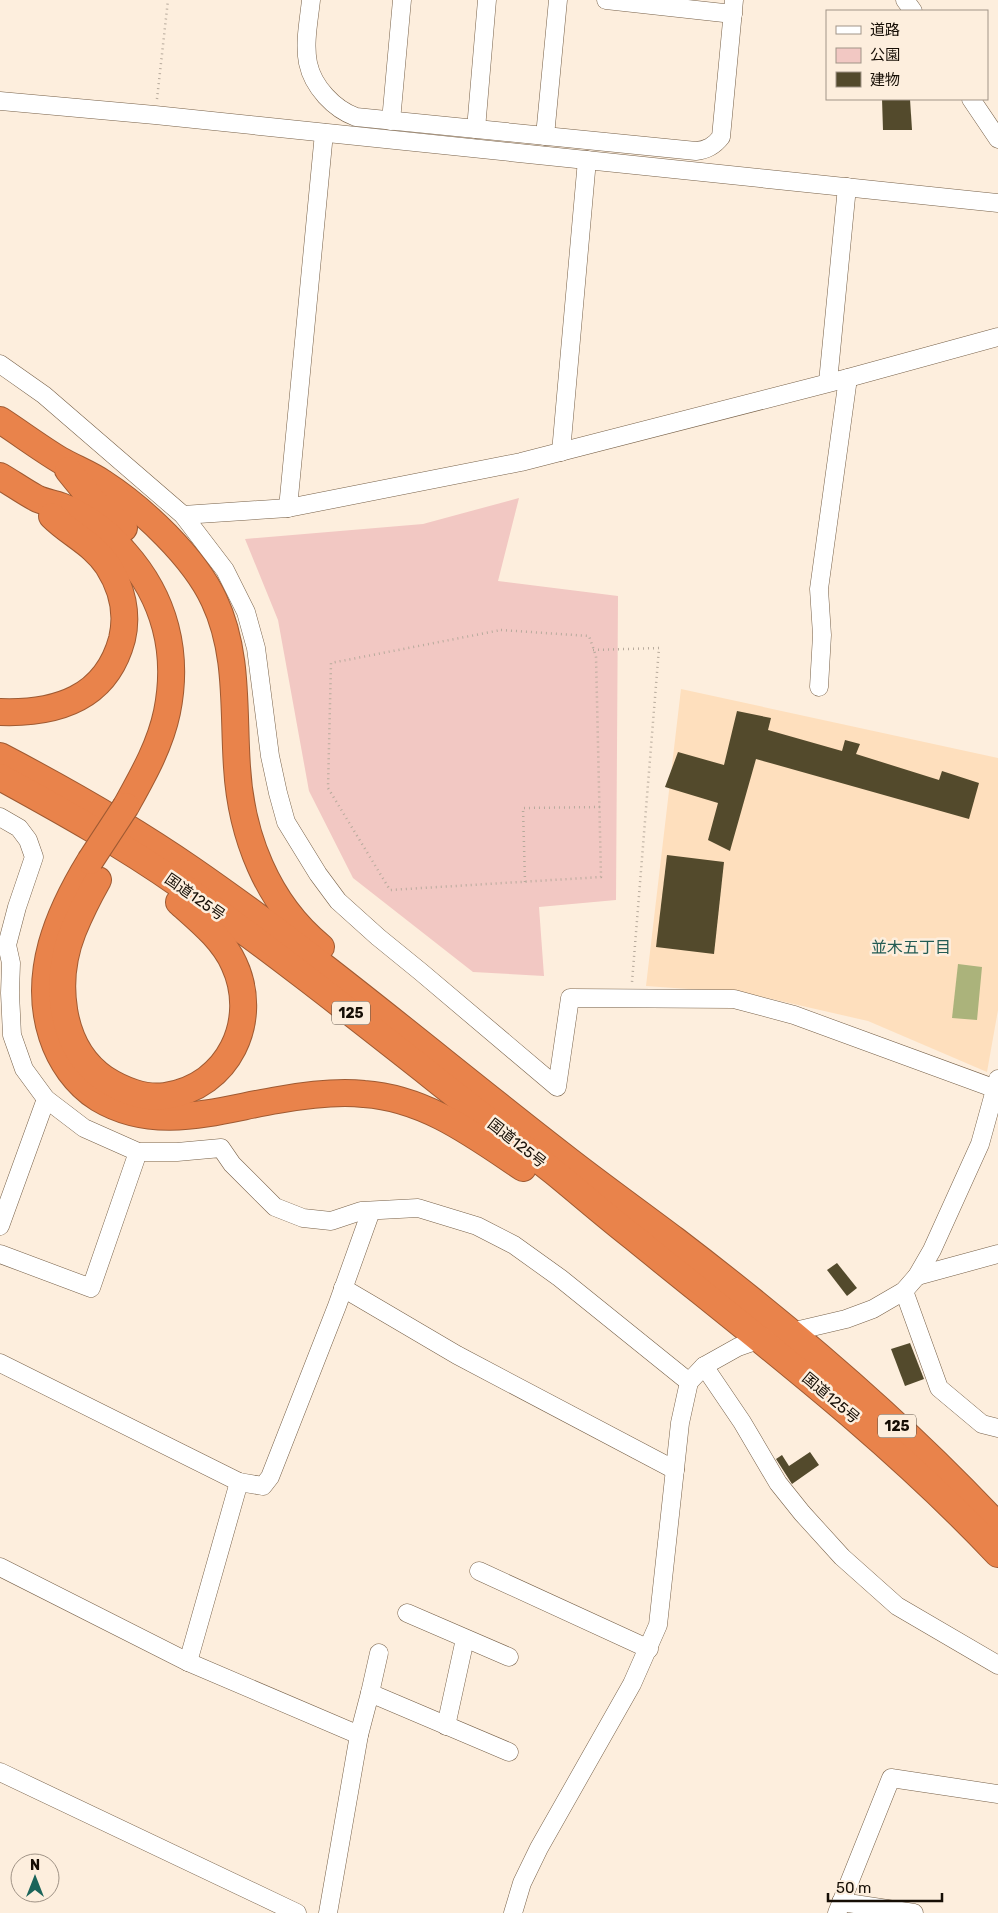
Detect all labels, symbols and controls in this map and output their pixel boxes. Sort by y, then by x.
legend [826,10,988,100]
text: 道路 [870,21,900,39]
text: 公園 [870,46,900,64]
text: 建物 [870,71,900,89]
street label: 国道125号 [162,870,228,924]
district label: 並木五丁目 [871,938,951,957]
road number: 125 [332,1001,370,1024]
street label: 国道125号 [484,1115,550,1171]
street label: 国道125号 [799,1369,863,1427]
road number: 125 [878,1414,916,1438]
north arrow [10,1853,60,1903]
text: N [30,1857,40,1874]
scale bar [828,1870,942,1902]
text: 50 m [836,1879,871,1897]

